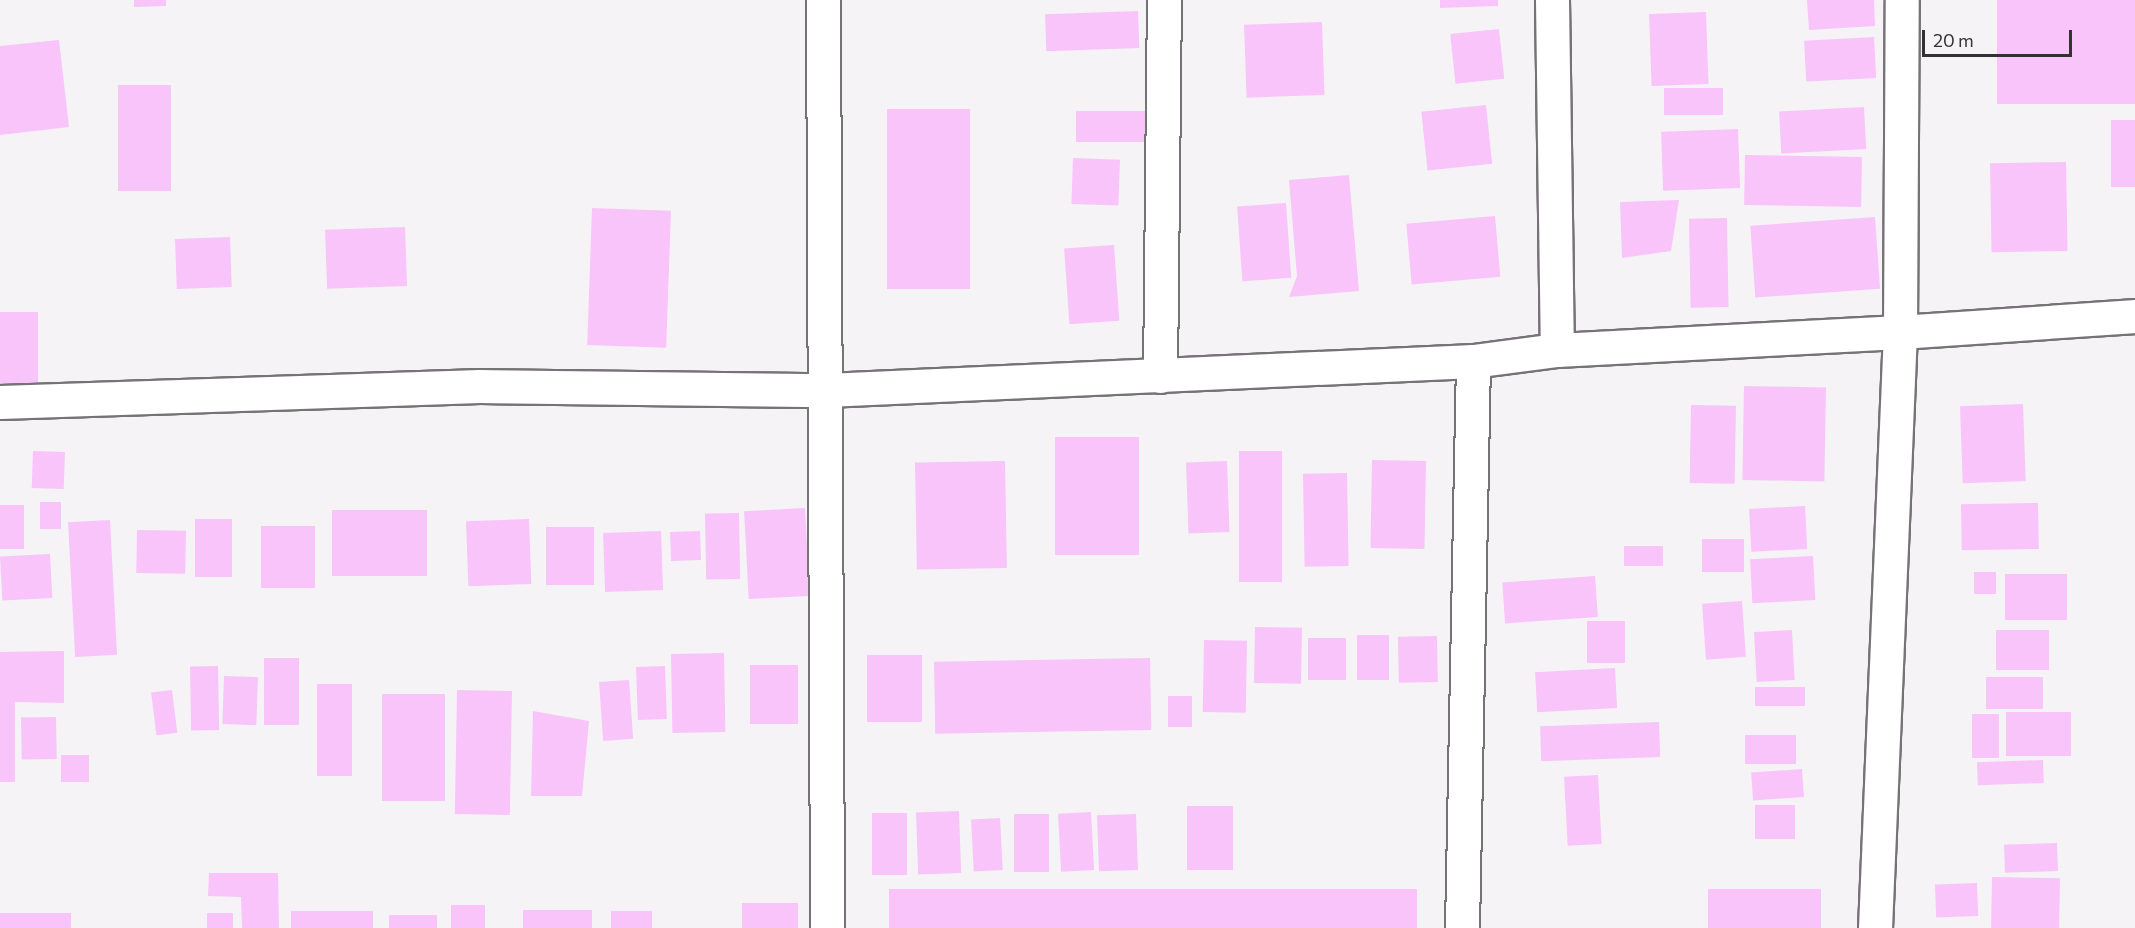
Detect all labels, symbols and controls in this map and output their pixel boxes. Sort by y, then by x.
scale bar [1925,18,2075,56]
text: 20 m [1933,29,1974,51]

